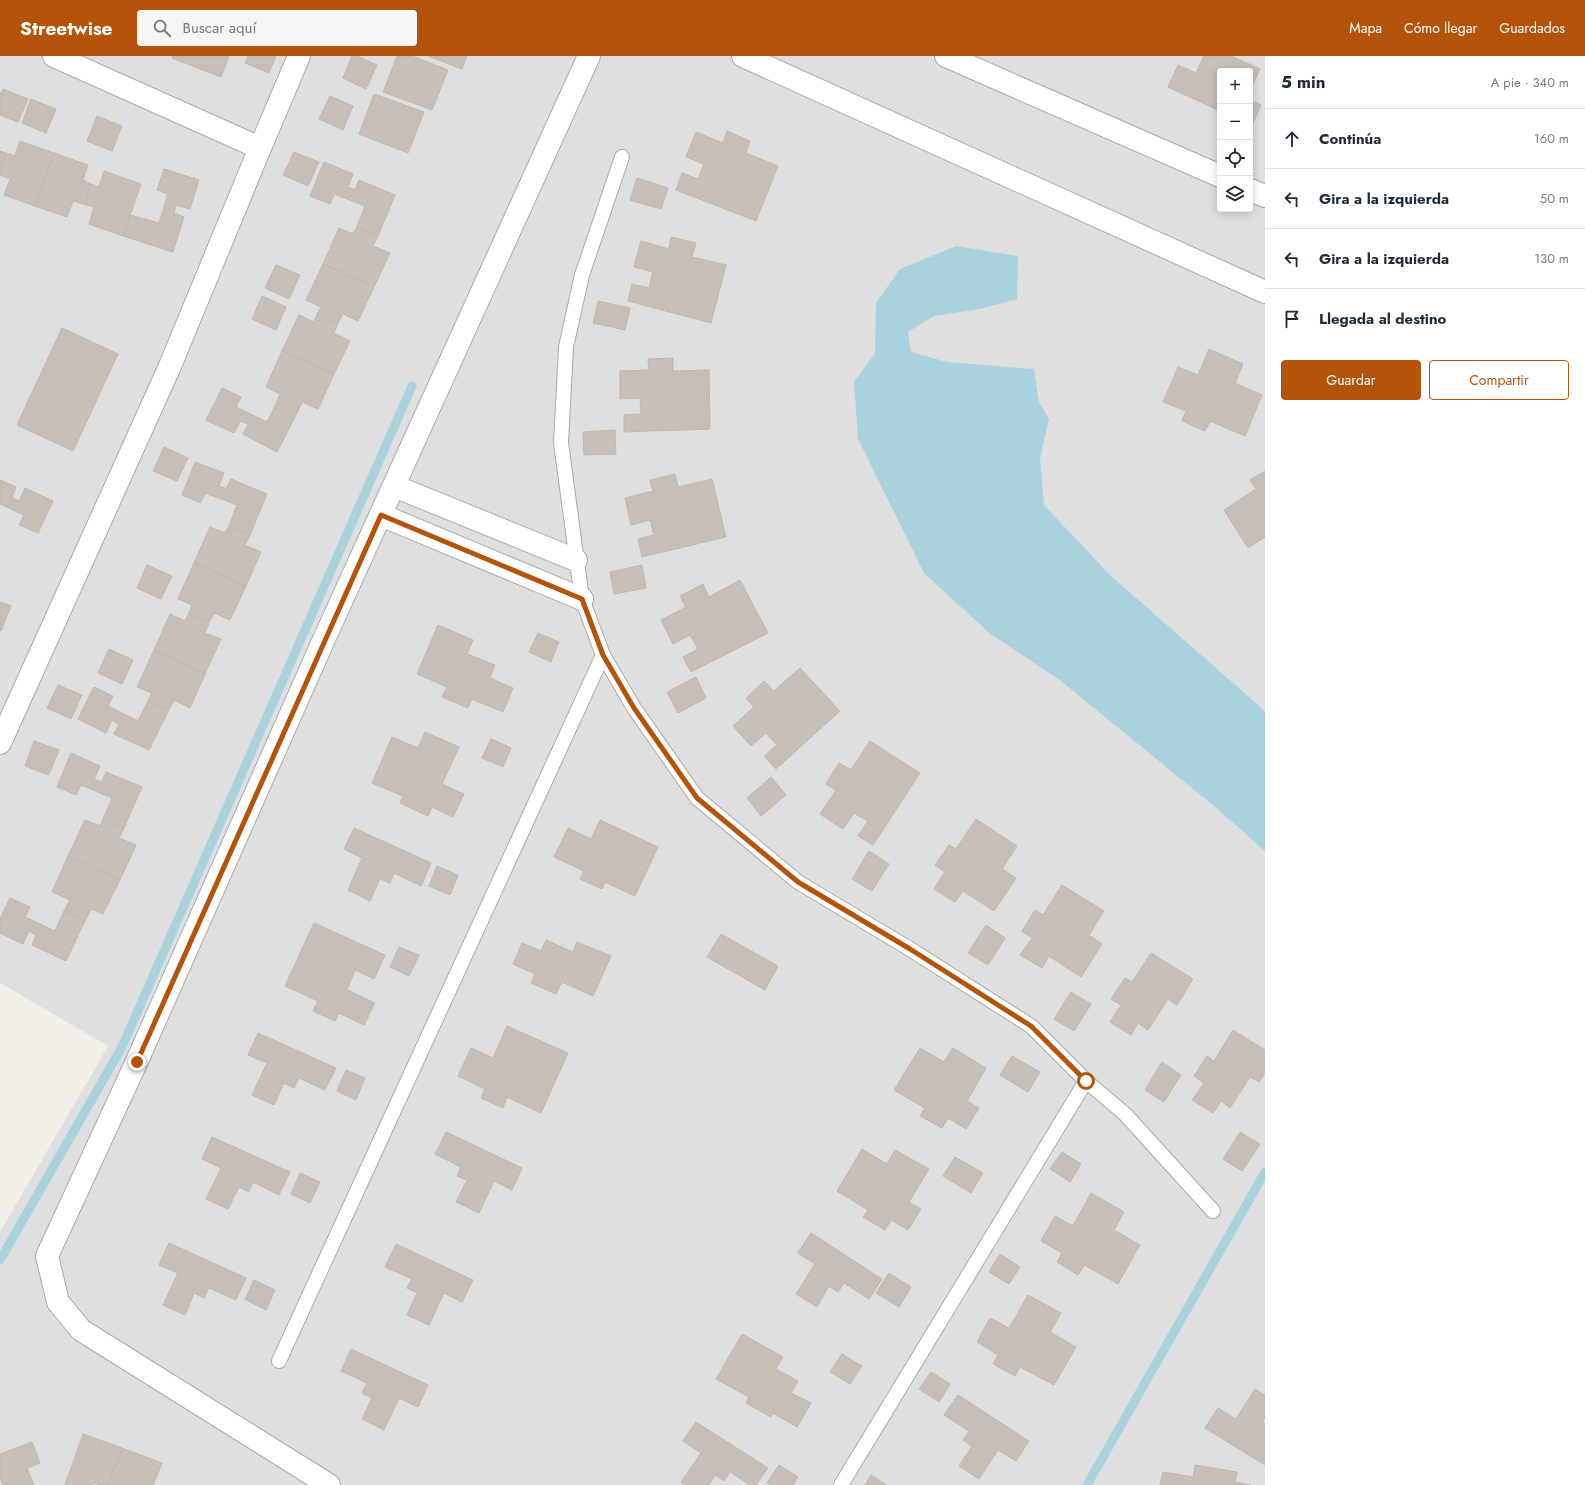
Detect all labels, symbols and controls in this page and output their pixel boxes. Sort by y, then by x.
search box [137,10,417,46]
text: Streetwise [20,15,113,42]
icon: search [151,17,173,39]
text: Buscar aquí [183,17,256,39]
text: Mapa [1349,18,1382,38]
text: Cómo llegar [1404,18,1477,38]
text: Guardados [1499,18,1565,38]
map controls [1217,68,1253,212]
button: + [1217,68,1253,104]
text: 5 min [1281,70,1325,94]
text: A pie · 340 m [1491,73,1569,92]
button: − [1217,104,1253,140]
icon: ahead [1281,128,1303,150]
text: Continúa [1319,128,1381,150]
text: 160 m [1534,129,1569,148]
button: locate [1217,140,1253,176]
button: layers [1217,176,1253,212]
icon: left [1281,188,1303,210]
text: Gira a la izquierda [1319,188,1449,210]
text: 50 m [1540,189,1569,208]
icon: left [1281,248,1303,270]
text: Gira a la izquierda [1319,248,1449,270]
text: 130 m [1534,249,1569,268]
icon: arrive [1281,308,1303,330]
text: Llegada al destino [1319,308,1446,330]
button: Guardar [1281,360,1421,400]
button: Compartir [1429,360,1569,400]
route end [128,1053,146,1071]
route start [1077,1072,1095,1090]

